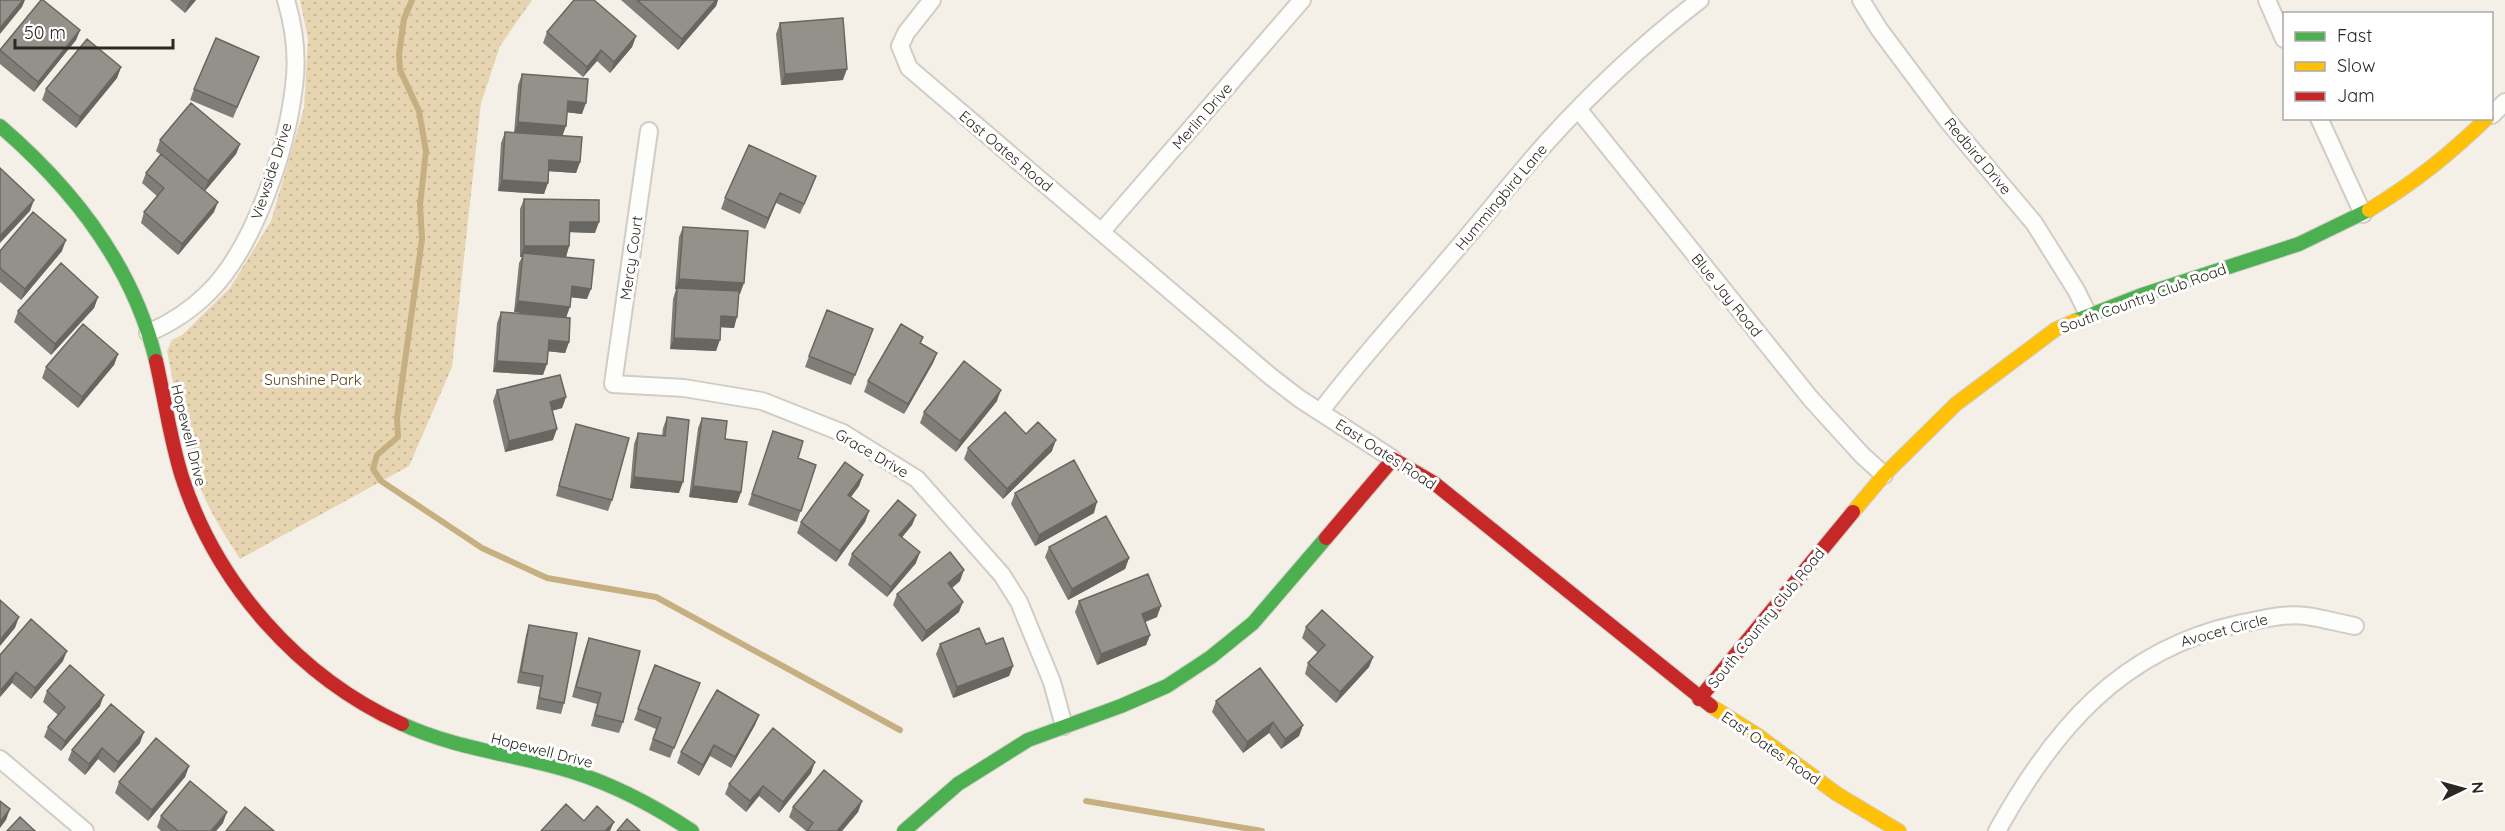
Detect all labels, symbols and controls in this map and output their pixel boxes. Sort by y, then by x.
scale bar [15,12,172,50]
legend [2283,12,2493,120]
text: 50 m [24,21,66,44]
text: Fast [2337,24,2372,47]
text: Slow [2337,54,2375,77]
street label: Merlin Drive [1168,79,1236,153]
text: Jam [2337,84,2375,107]
street label: East Oates Road [955,106,1057,196]
street label: Redbird Drive [1940,114,2016,198]
street label: Viewside Drive [246,120,296,222]
street label: Hummingbird Lane [1451,140,1551,254]
street label: Mercy Court [616,215,646,301]
street label: Blue Jay Road [1688,250,1766,340]
street label: South Country Club Road [2057,259,2229,337]
park label: Sunshine Park [264,370,362,389]
street label: Hopewell Drive [167,382,211,488]
street label: East Oates Road [1332,414,1440,494]
street label: Grace Drive [832,424,912,482]
street label: South Country Club Road [1703,544,1829,692]
street label: Avocet Circle [2178,609,2270,651]
street label: East Oates Road [1718,707,1824,789]
street label: Hopewell Drive [489,728,595,772]
north arrow [2433,759,2493,819]
text: N [2467,781,2488,794]

